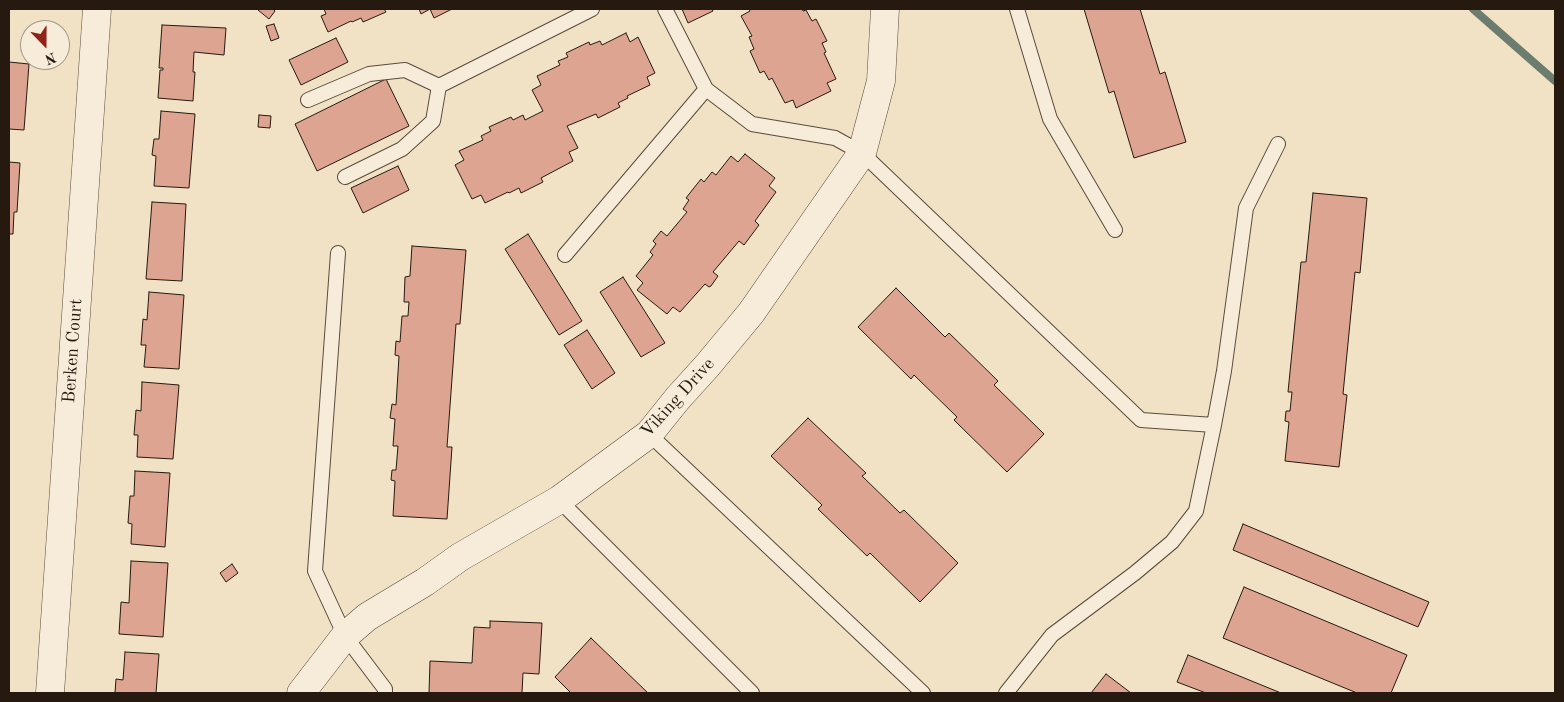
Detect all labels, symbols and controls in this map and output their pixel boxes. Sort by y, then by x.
north arrow [20,20,70,70]
text: N [43,49,58,66]
street label: Berken Court [59,298,87,404]
street label: Viking Drive [637,354,719,442]

